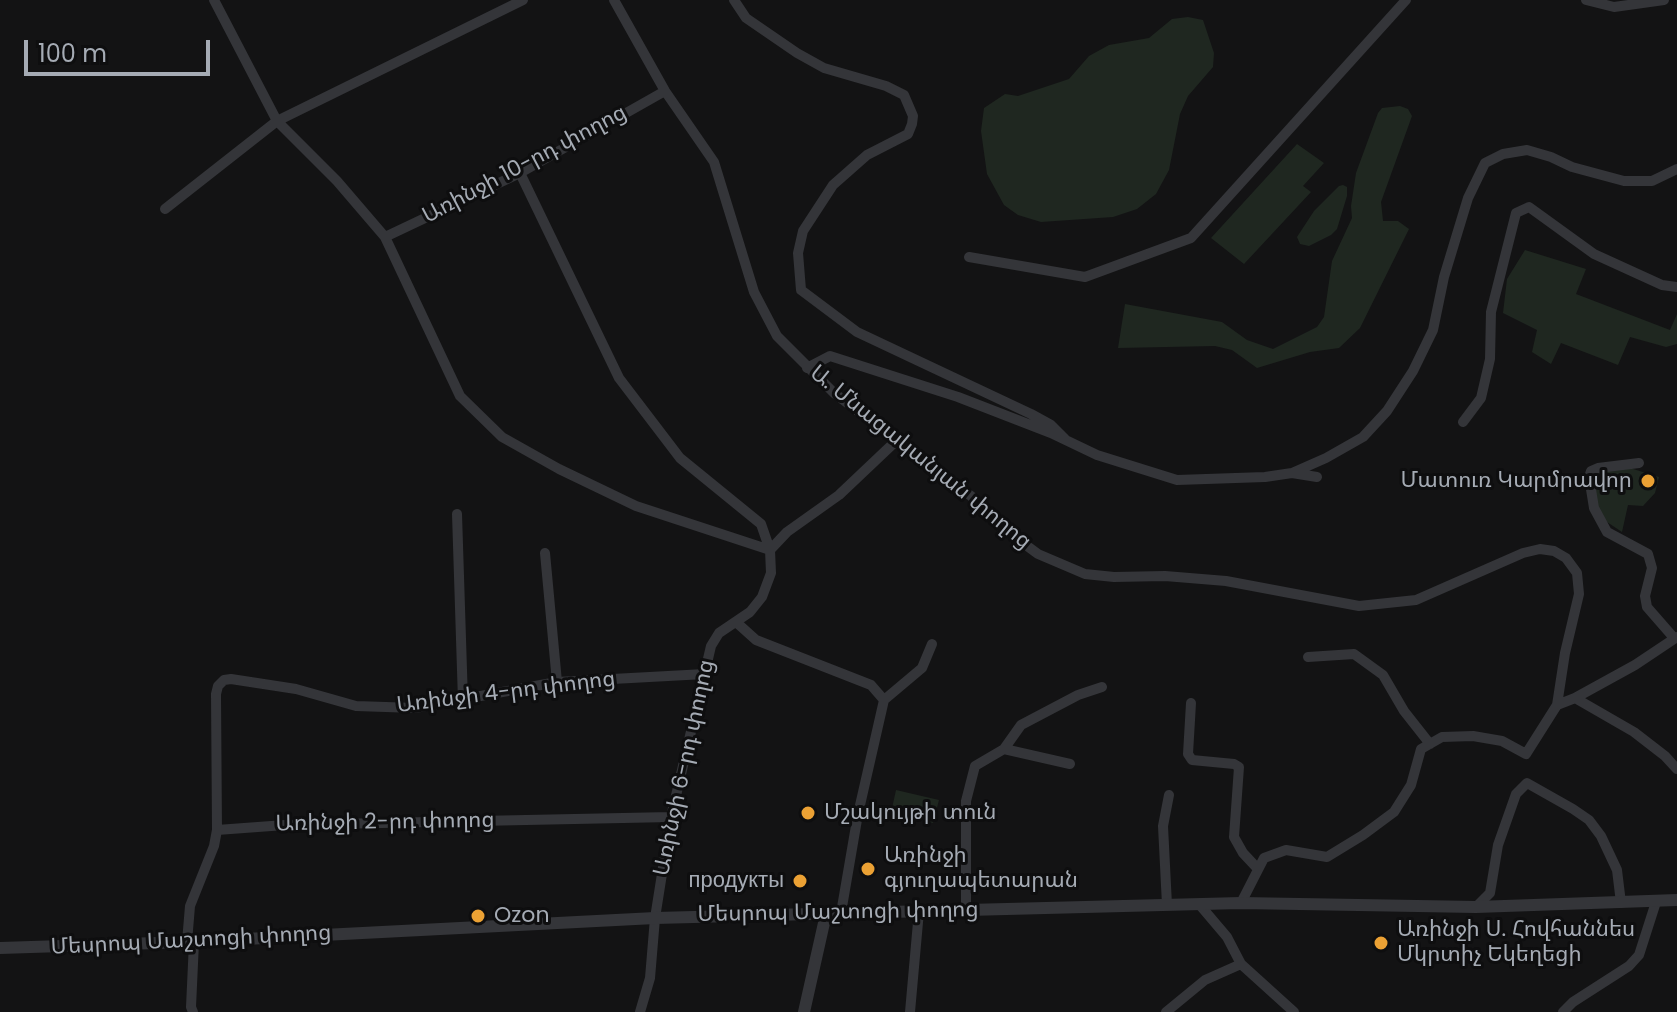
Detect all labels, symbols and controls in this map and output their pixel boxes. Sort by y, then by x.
scale bar [28,24,214,74]
text: 100 m [38,37,107,70]
street label: Առինջի 10-րդ փողոց [418,100,632,230]
street label: Ա. Մնացականյան փողոց [804,361,1036,555]
place label: Մատուռ Կարմրավոր [1400,468,1632,494]
marker: Մատուռ Կարմրավոր [1639,472,1657,490]
street label: Առինջի 6-րդ փողոց [649,657,721,879]
street label: Առինջի 4-րդ փողոց [395,666,617,720]
place label: Մշակույթի տուն [824,800,996,826]
marker: Մշակույթի տուն [799,804,817,822]
street label: Առինջի 2-րդ փողոց [275,808,495,838]
place label: Առինջի գյուղապետարան [884,843,1078,894]
marker: Առինջի գյուղապետարան [859,860,877,878]
place label: продукты [689,868,784,894]
marker: продукты [791,872,809,890]
street label: Մեսրոպ Մաշտոցի փողոց [697,897,979,929]
place label: Ozon [494,903,549,929]
marker: Ozon [469,907,487,925]
place label: Առինջի Ս. Հովհաննես Մկրտիչ Եկեղեցի [1397,917,1635,968]
street label: Մեսրոպ Մաշտոցի փողոց [50,920,332,962]
marker: Առինջի Ս. Հովհաննես Մկրտիչ Եկեղեցի [1372,934,1390,952]

